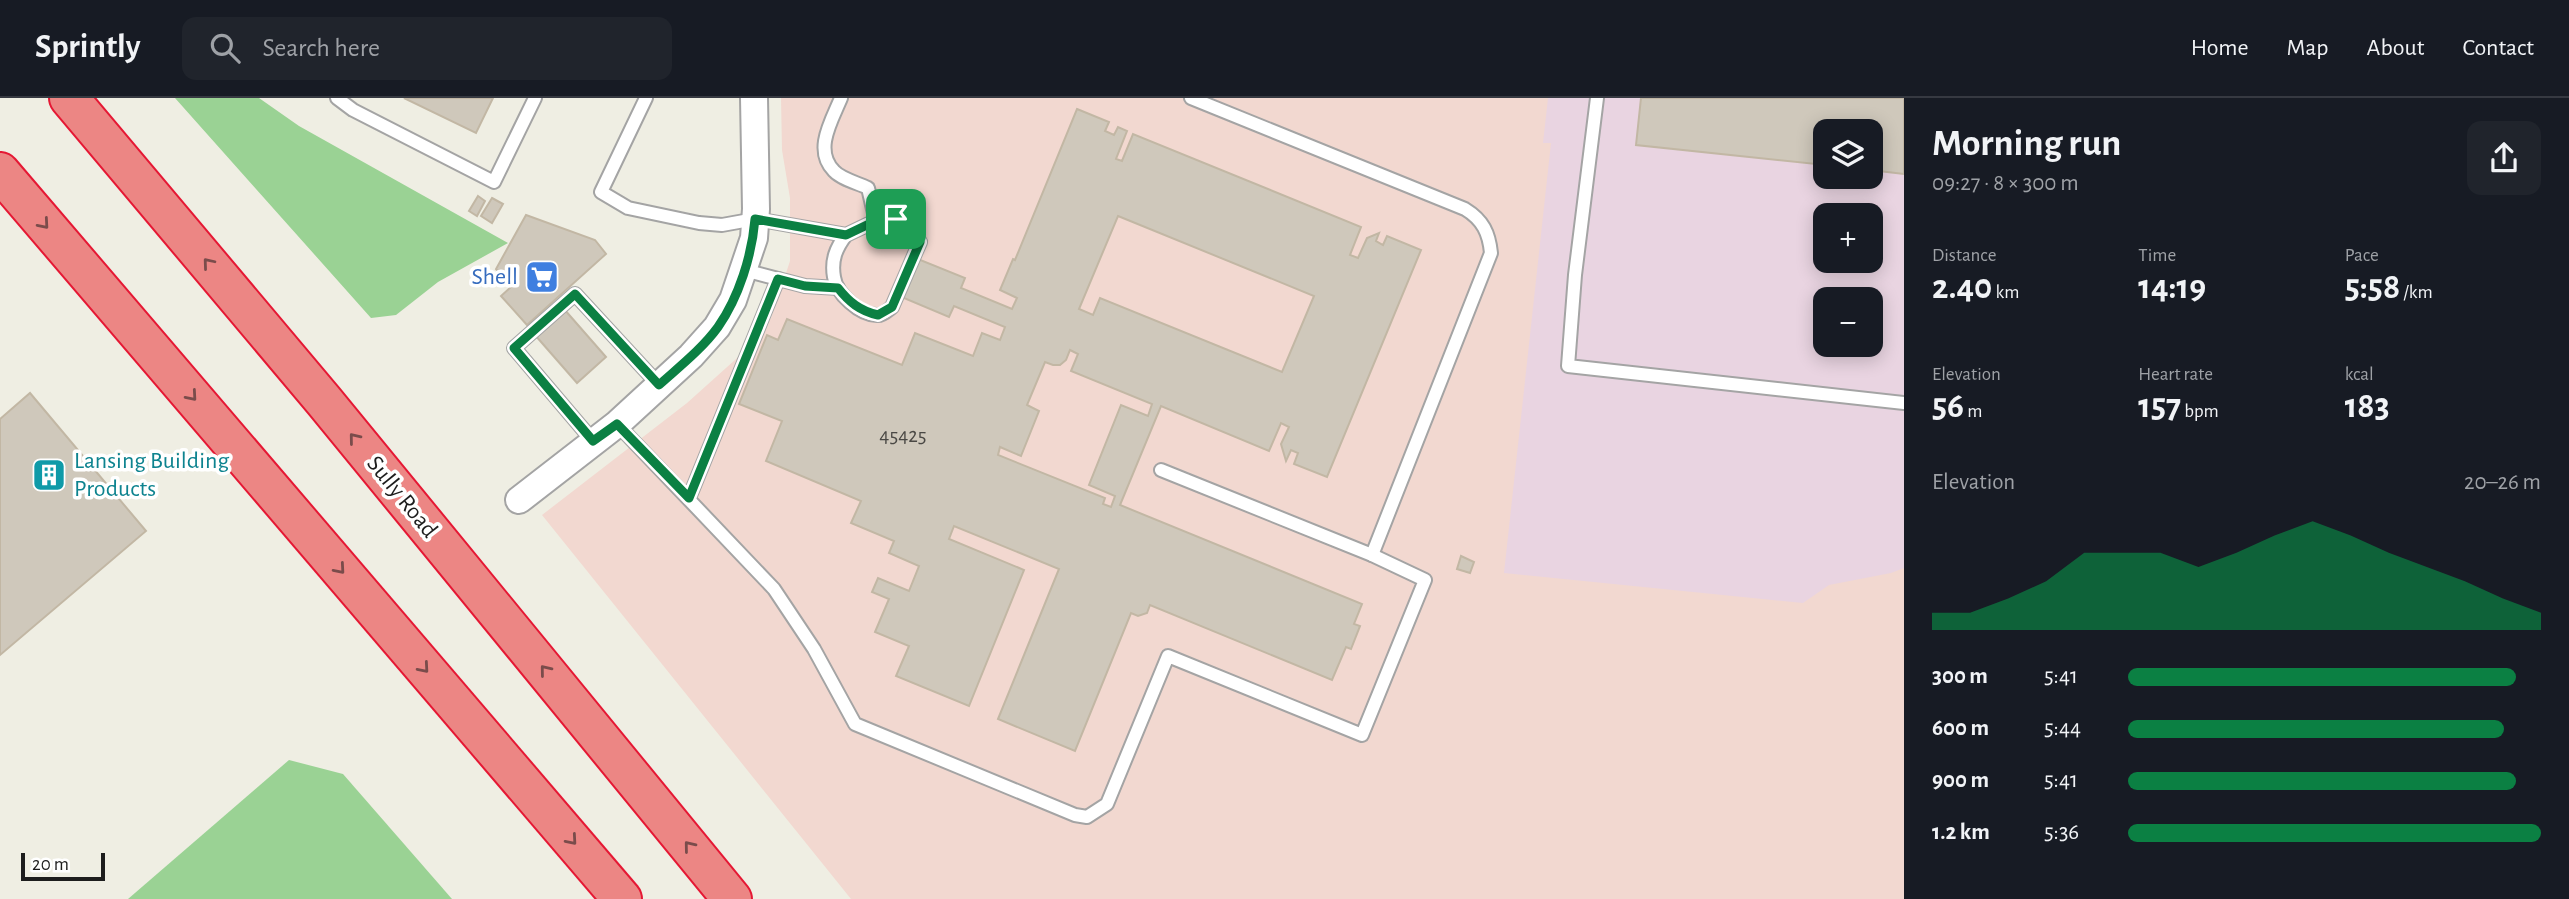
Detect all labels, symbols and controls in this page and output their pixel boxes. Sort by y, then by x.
search box [182,17,672,80]
icon: search [206,29,244,67]
text: Sprintly [35,31,140,64]
text: Search here [262,35,380,61]
text: Home [2191,36,2249,60]
text: Map [2287,36,2329,60]
text: About [2367,36,2424,60]
text: Contact [2462,36,2534,60]
map controls [1813,119,1883,357]
button: layers [1813,119,1883,189]
button: share [2467,121,2541,195]
text: Morning run [1932,125,2121,163]
text: 09:27 · 8 × 300 m [1932,172,2079,195]
pin [866,189,926,249]
icon: arrive [877,200,915,238]
button: + [1813,203,1883,273]
one-way arrow [36,215,48,228]
text: Distance [1932,246,1996,265]
text: Time [2138,246,2176,265]
text: Pace [2345,246,2379,265]
supermarket icon: Shell [523,258,561,296]
one-way arrow [203,259,216,271]
place label: Shell [472,265,518,289]
text: 2.40 [1932,270,1992,305]
text: 14:19 [2138,270,2206,305]
text: 5:58 [2345,270,2400,305]
text: km [1992,283,2019,302]
text: /km [2400,283,2433,302]
button: − [1813,287,1883,357]
text: Elevation [1932,365,2001,384]
text: Heart rate [2138,365,2213,384]
text: kcal [2345,365,2374,384]
one-way arrow [184,388,196,401]
text: 56 [1932,389,1964,424]
text: 157 [2138,389,2181,424]
text: 183 [2345,389,2390,424]
text: m [1964,402,1982,421]
text: bpm [2181,402,2219,421]
house number: 45425 [879,425,927,446]
one-way arrow [349,433,362,445]
place label: Lansing Building Products [74,449,229,501]
street label: Sully Road [362,452,442,542]
building icon: Lansing Building Products [30,456,68,494]
text: Elevation [1932,471,2015,494]
text: 20–26 m [2464,471,2541,494]
one-way arrow [332,561,344,574]
one-way arrow [416,659,428,672]
text: 300 m [1932,665,1988,688]
text: 5:41 [2044,665,2078,688]
one-way arrow [540,666,553,678]
text: 600 m [1932,717,1989,740]
text: 5:44 [2044,717,2081,740]
text: 900 m [1932,769,1989,792]
text: 5:41 [2044,769,2078,792]
text: 1.2 km [1932,821,1990,844]
text: 5:36 [2044,821,2079,844]
one-way arrow [564,832,576,845]
one-way arrow [685,842,697,855]
scale bar [21,850,105,882]
text: 20 m [32,855,69,874]

